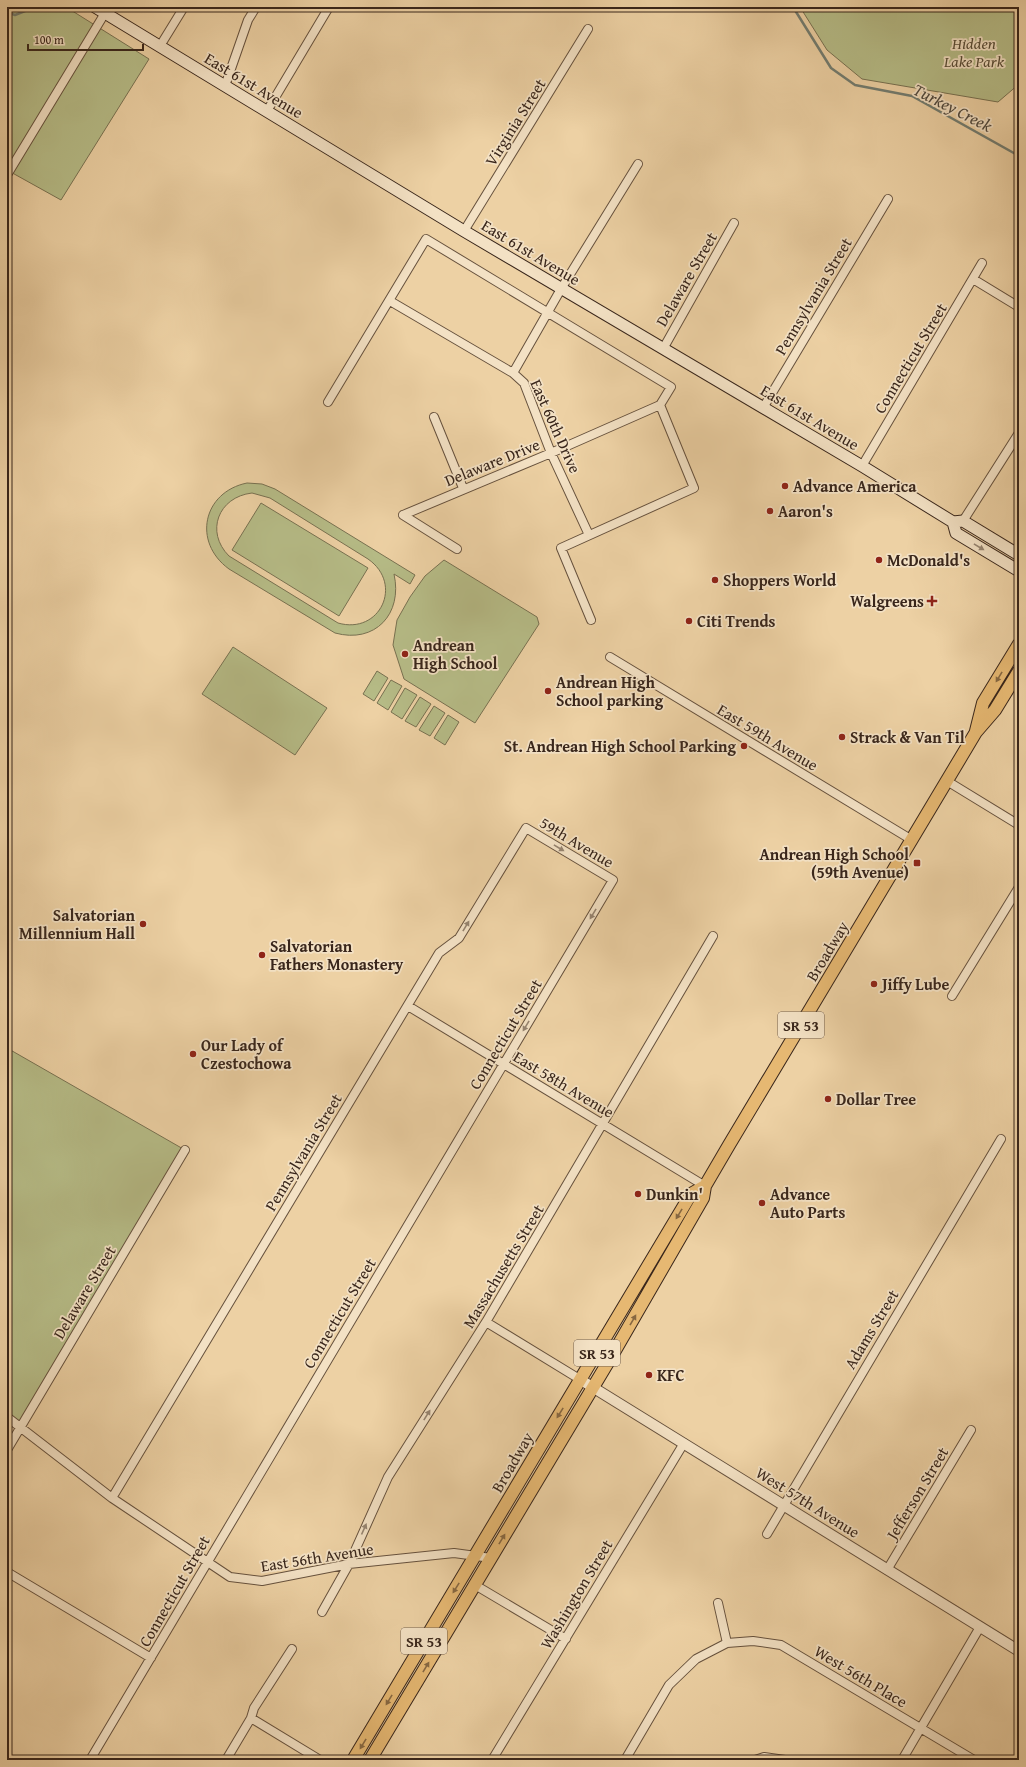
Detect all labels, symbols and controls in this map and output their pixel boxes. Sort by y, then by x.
scale bar [28,26,143,52]
text: 100 m [34,31,64,48]
park label: Hidden Lake Park [943,31,1005,73]
street label: East 61st Avenue [200,46,308,124]
street label: Virginia Street [479,73,552,170]
water label: Turkey Creek [909,76,997,138]
street label: East 61st Avenue [477,213,585,291]
street label: Delaware Street [649,227,723,331]
street label: Pennsylvania Street [768,232,858,359]
street label: Connecticut Street [868,298,953,418]
street label: East 60th Drive [525,375,587,477]
street label: East 61st Avenue [756,378,864,456]
street label: Delaware Drive [441,432,543,492]
place label: Advance America [793,474,917,498]
marker: Advance America [780,481,790,491]
place label: Aaron's [778,499,833,523]
marker: Aaron's [765,506,775,516]
one-way arrow [974,544,985,551]
place label: McDonald's [887,548,970,572]
marker: McDonald's [874,555,884,565]
place label: Shoppers World [723,568,837,592]
marker: Shoppers World [710,575,720,585]
place label: Walgreens [850,589,924,613]
marker: Walgreens [927,596,937,606]
place label: Citi Trends [697,609,776,633]
marker: Citi Trends [684,616,694,626]
place label: Andrean High School [413,633,497,675]
marker: Andrean High School [400,649,410,659]
place label: Andrean High School parking [556,670,664,712]
one-way arrow [995,671,1002,683]
marker: Andrean High School parking [543,686,553,696]
street label: East 59th Avenue [713,697,823,777]
place label: Strack & Van Til [850,725,965,749]
marker: Strack & Van Til [837,732,847,742]
place label: St. Andrean High School Parking [504,734,737,758]
marker: St. Andrean High School Parking [739,741,749,751]
street label: 59th Avenue [535,810,619,874]
place label: Andrean High School (59th Avenue) [760,842,909,884]
one-way arrow [553,844,565,851]
marker: Andrean High School (59th Avenue) [912,858,922,868]
place label: Salvatorian Millennium Hall [19,903,136,945]
one-way arrow [589,909,597,919]
street label: Broadway [800,916,854,986]
marker: Salvatorian Millennium Hall [138,919,148,929]
one-way arrow [462,921,470,931]
place label: Salvatorian Fathers Monastery [270,934,404,976]
marker: Salvatorian Fathers Monastery [257,950,267,960]
place label: Jiffy Lube [879,972,950,996]
street label: Connecticut Street [463,974,548,1094]
marker: Jiffy Lube [869,979,879,989]
road number: SR 53 [778,1012,824,1038]
one-way arrow [523,1020,530,1032]
place label: Our Lady of Czestochowa [201,1033,292,1075]
street label: East 58th Avenue [509,1044,619,1124]
marker: Our Lady of Czestochowa [188,1049,198,1059]
place label: Dollar Tree [836,1087,916,1111]
street label: Pennsylvania Street [258,1088,348,1215]
marker: Dollar Tree [823,1094,833,1104]
place label: Dunkin' [646,1182,703,1206]
place label: Advance Auto Parts [770,1182,845,1224]
marker: Dunkin' [633,1189,643,1199]
marker: Advance Auto Parts [757,1198,767,1208]
street label: Massachusetts Street [456,1199,550,1333]
one-way arrow [676,1208,683,1220]
street label: Delaware Street [47,1240,122,1343]
street label: Connecticut Street [297,1253,382,1373]
street label: Adams Street [838,1284,904,1373]
one-way arrow [629,1314,636,1326]
road number: SR 53 [574,1340,620,1366]
place label: KFC [657,1363,684,1387]
marker: KFC [644,1370,654,1380]
one-way arrow [557,1407,564,1419]
one-way arrow [423,1410,431,1420]
street label: Broadway [485,1427,539,1497]
street label: Jefferson Street [879,1442,954,1546]
street label: West 57th Avenue [751,1460,865,1544]
one-way arrow [362,1522,368,1534]
street label: Connecticut Street [132,1531,216,1651]
one-way arrow [498,1534,506,1544]
street label: Washington Street [534,1534,618,1653]
street label: East 56th Avenue [259,1536,375,1578]
one-way arrow [452,1583,460,1594]
road number: SR 53 [401,1628,447,1654]
street label: West 56th Place [810,1639,912,1713]
one-way arrow [422,1661,429,1672]
one-way arrow [386,1694,393,1706]
one-way arrow [360,1738,367,1749]

